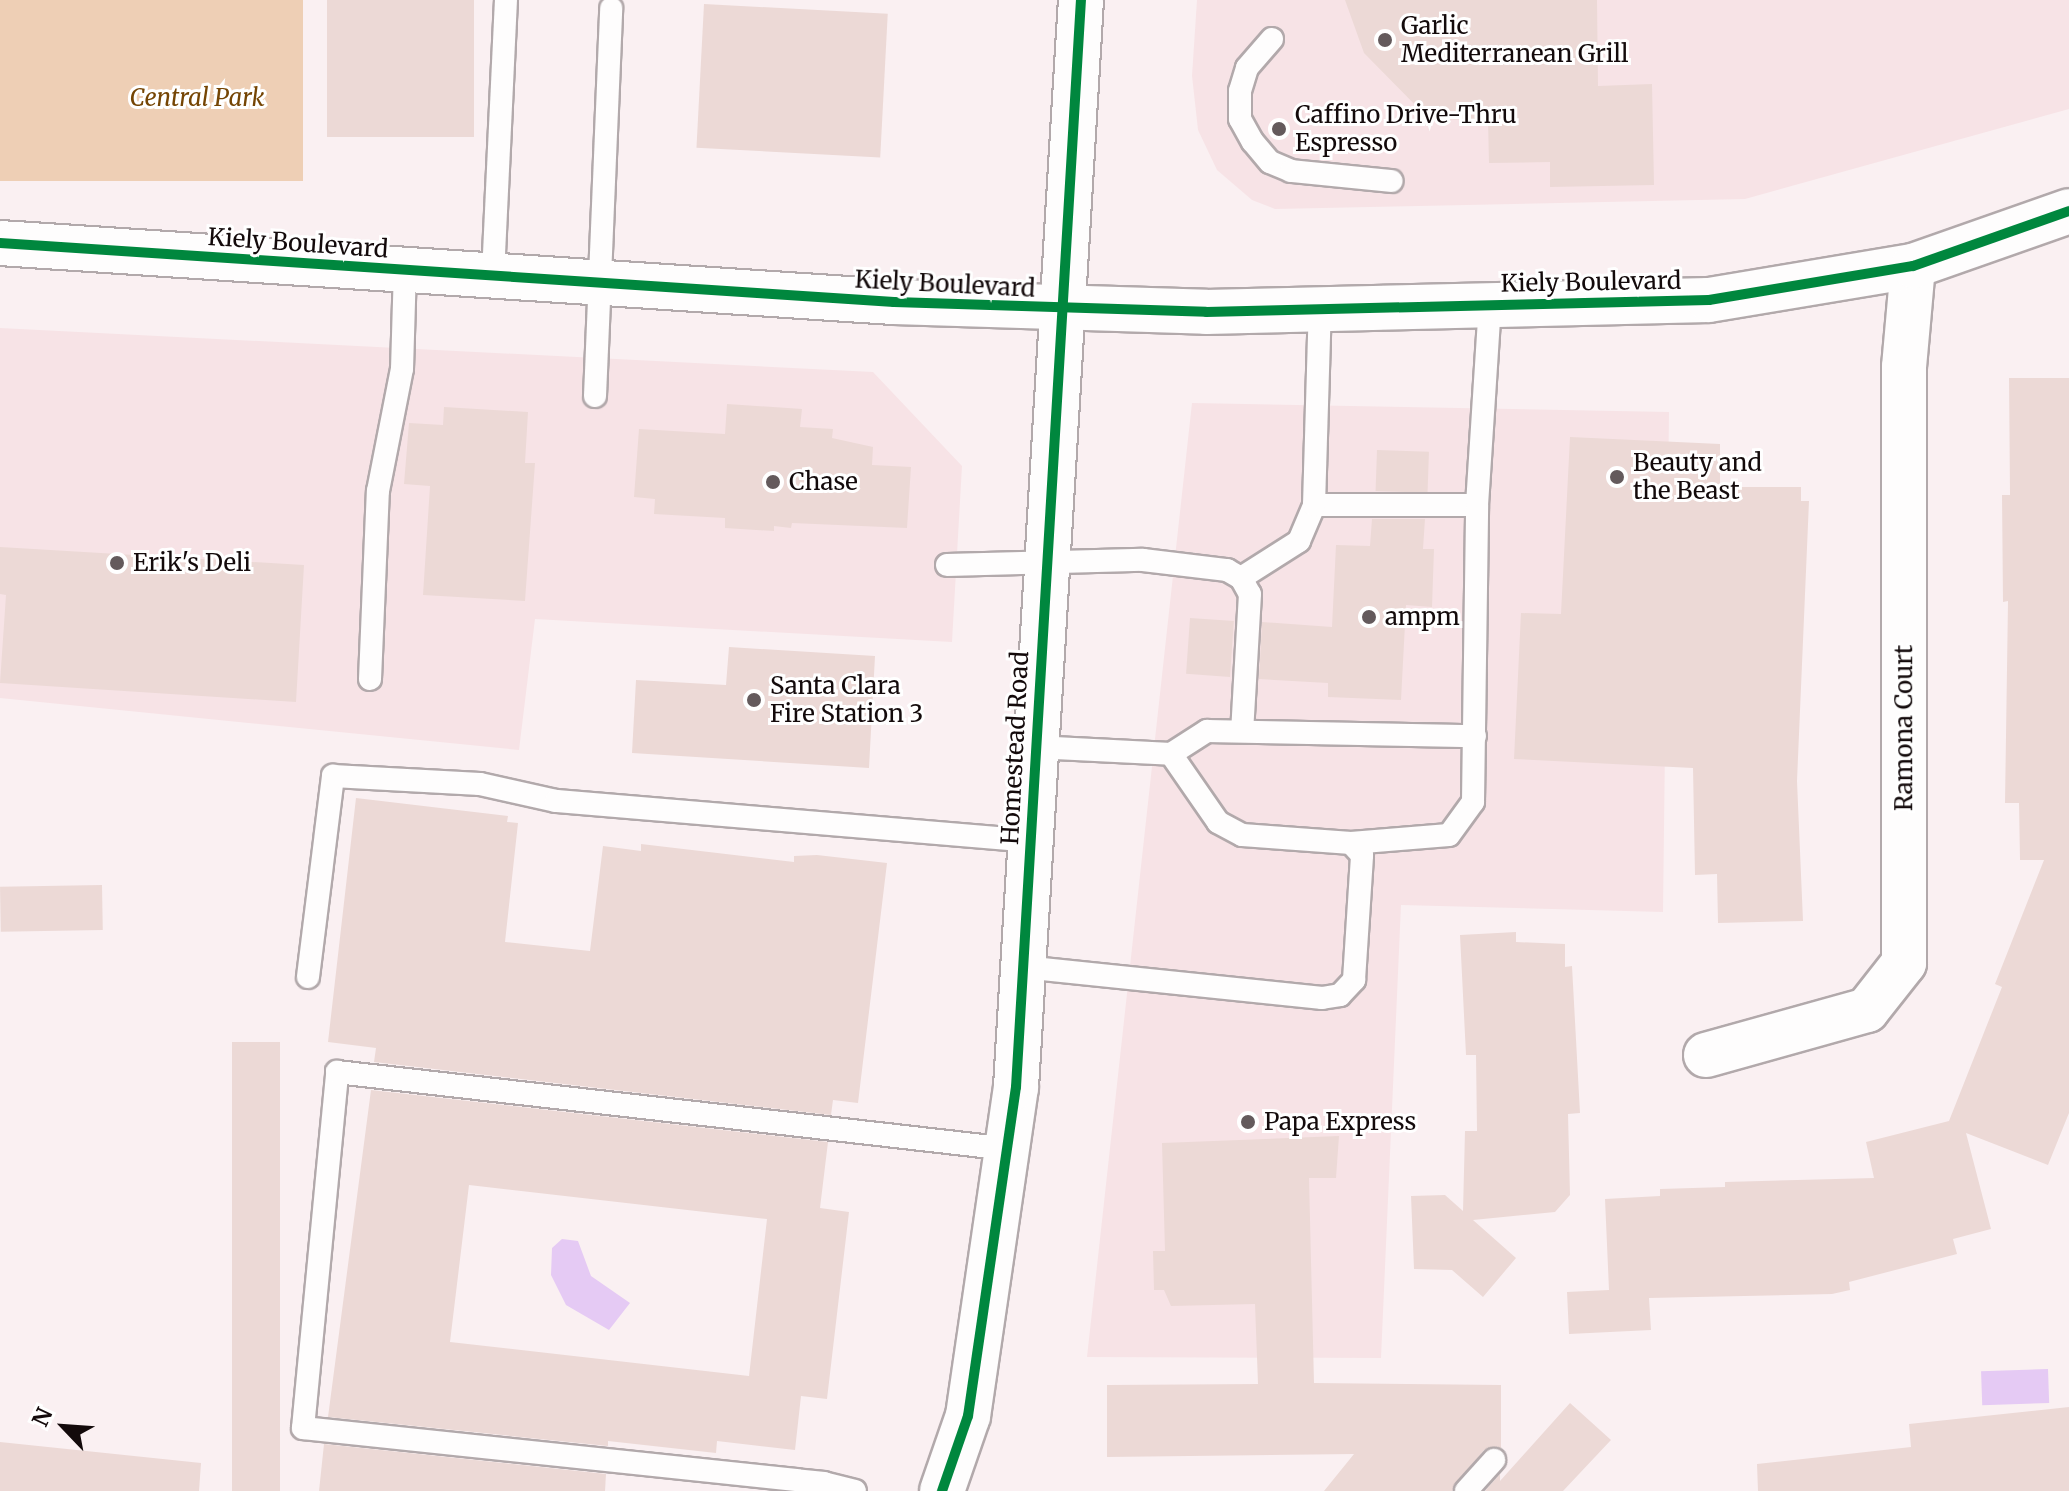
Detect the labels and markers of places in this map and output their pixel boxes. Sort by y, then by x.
place label: Garlic Mediterranean Grill [1401,12,1628,68]
marker: Garlic Mediterranean Grill [1376,31,1394,49]
place label: Caffino Drive-Thru Espresso [1295,101,1517,157]
marker: Caffino Drive-Thru Espresso [1270,120,1288,138]
place label: Beauty and the Beast [1633,449,1762,505]
place label: Chase [789,468,858,496]
marker: Beauty and the Beast [1608,468,1626,486]
marker: Chase [764,473,782,491]
place label: Erik's Deli [133,549,251,577]
marker: Erik's Deli [108,554,126,572]
place label: ampm [1385,603,1460,631]
marker: ampm [1360,608,1378,626]
place label: Santa Clara Fire Station 3 [770,672,923,728]
marker: Santa Clara Fire Station 3 [745,691,763,709]
place label: Papa Express [1264,1108,1416,1136]
marker: Papa Express [1239,1113,1257,1131]

